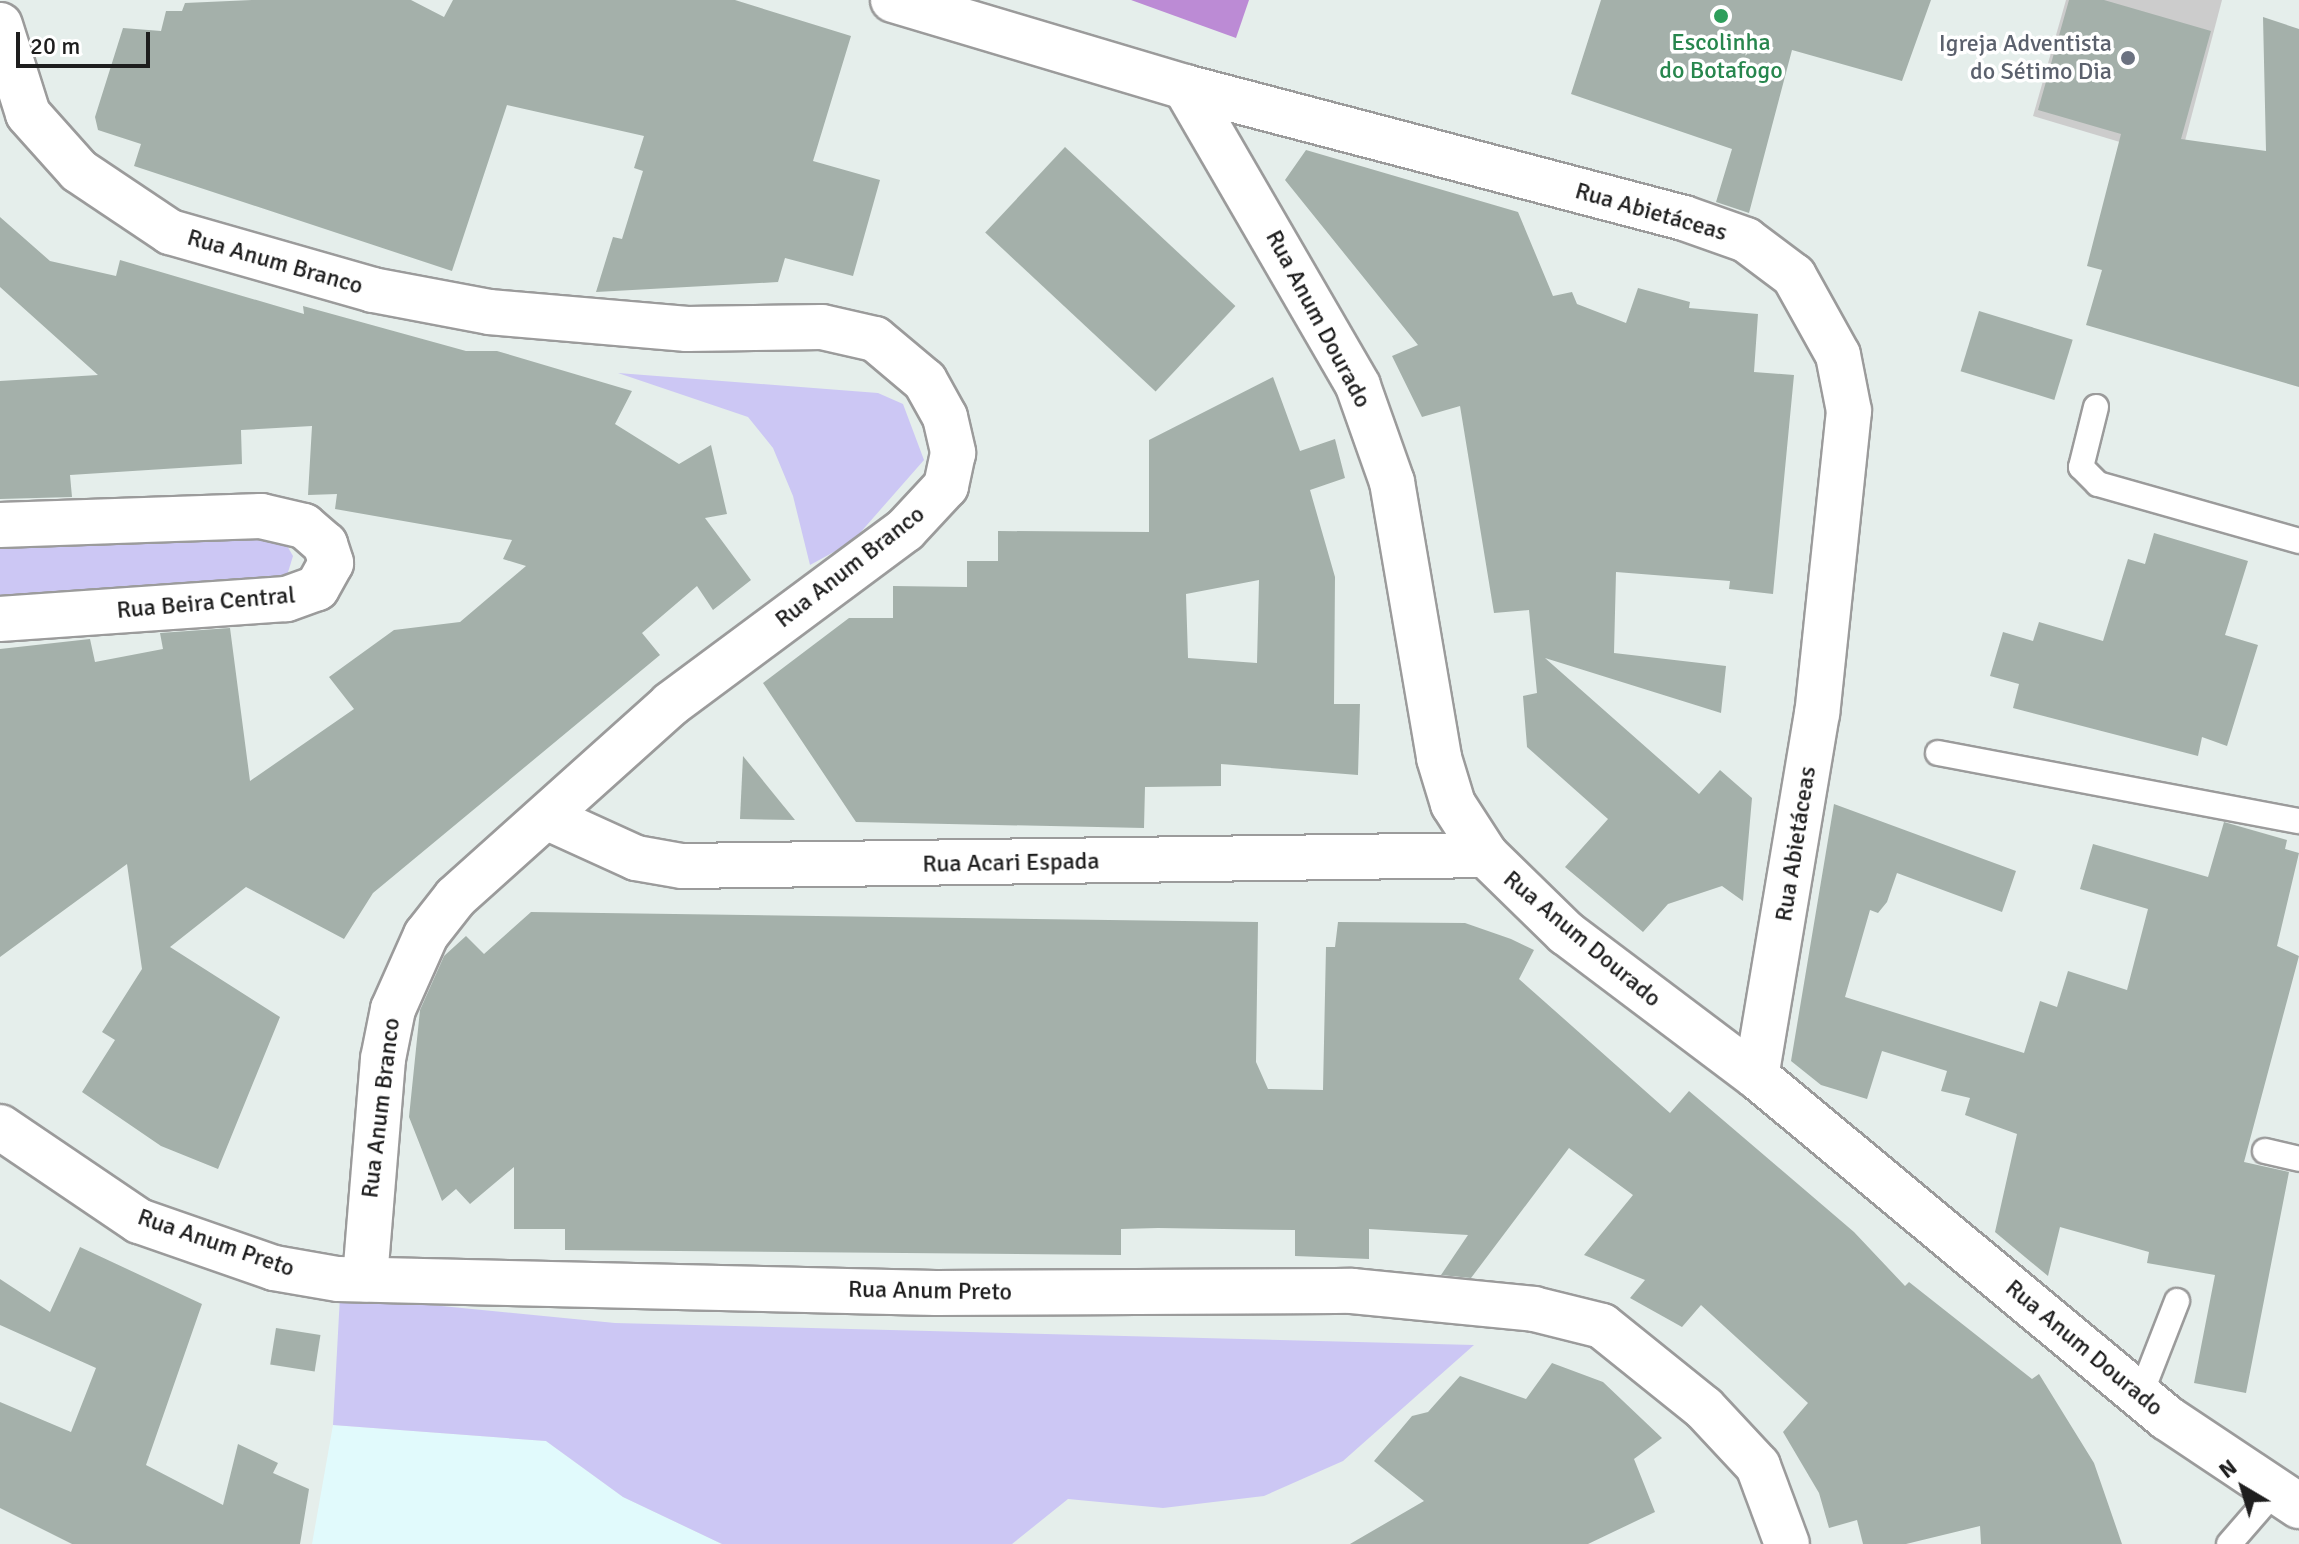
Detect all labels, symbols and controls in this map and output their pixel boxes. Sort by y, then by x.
marker: Escolinha do Botafogo [1712,7,1730,25]
scale bar [20,16,154,66]
place label: Escolinha do Botafogo [1659,29,1783,85]
place label: Igreja Adventista do Sétimo Dia [1939,30,2112,86]
text: 20 m [30,31,80,61]
marker: Igreja Adventista do Sétimo Dia [2119,49,2137,67]
street label: Rua Abietáceas [1572,177,1730,247]
street label: Rua Anum Branco [184,223,366,301]
street label: Rua Anum Dourado [1259,225,1377,413]
street label: Rua Anum Branco [770,500,930,634]
street label: Rua Beira Central [115,581,297,625]
street label: Rua Abietáceas [1770,764,1822,924]
street label: Rua Acari Espada [922,847,1100,879]
street label: Rua Anum Dourado [1497,865,1667,1013]
street label: Rua Anum Branco [356,1016,406,1200]
street label: Rua Anum Preto [134,1203,298,1283]
street label: Rua Anum Dourado [1999,1274,2169,1422]
street label: Rua Anum Preto [848,1275,1012,1307]
north arrow [2203,1448,2283,1528]
text: N [2214,1453,2242,1484]

